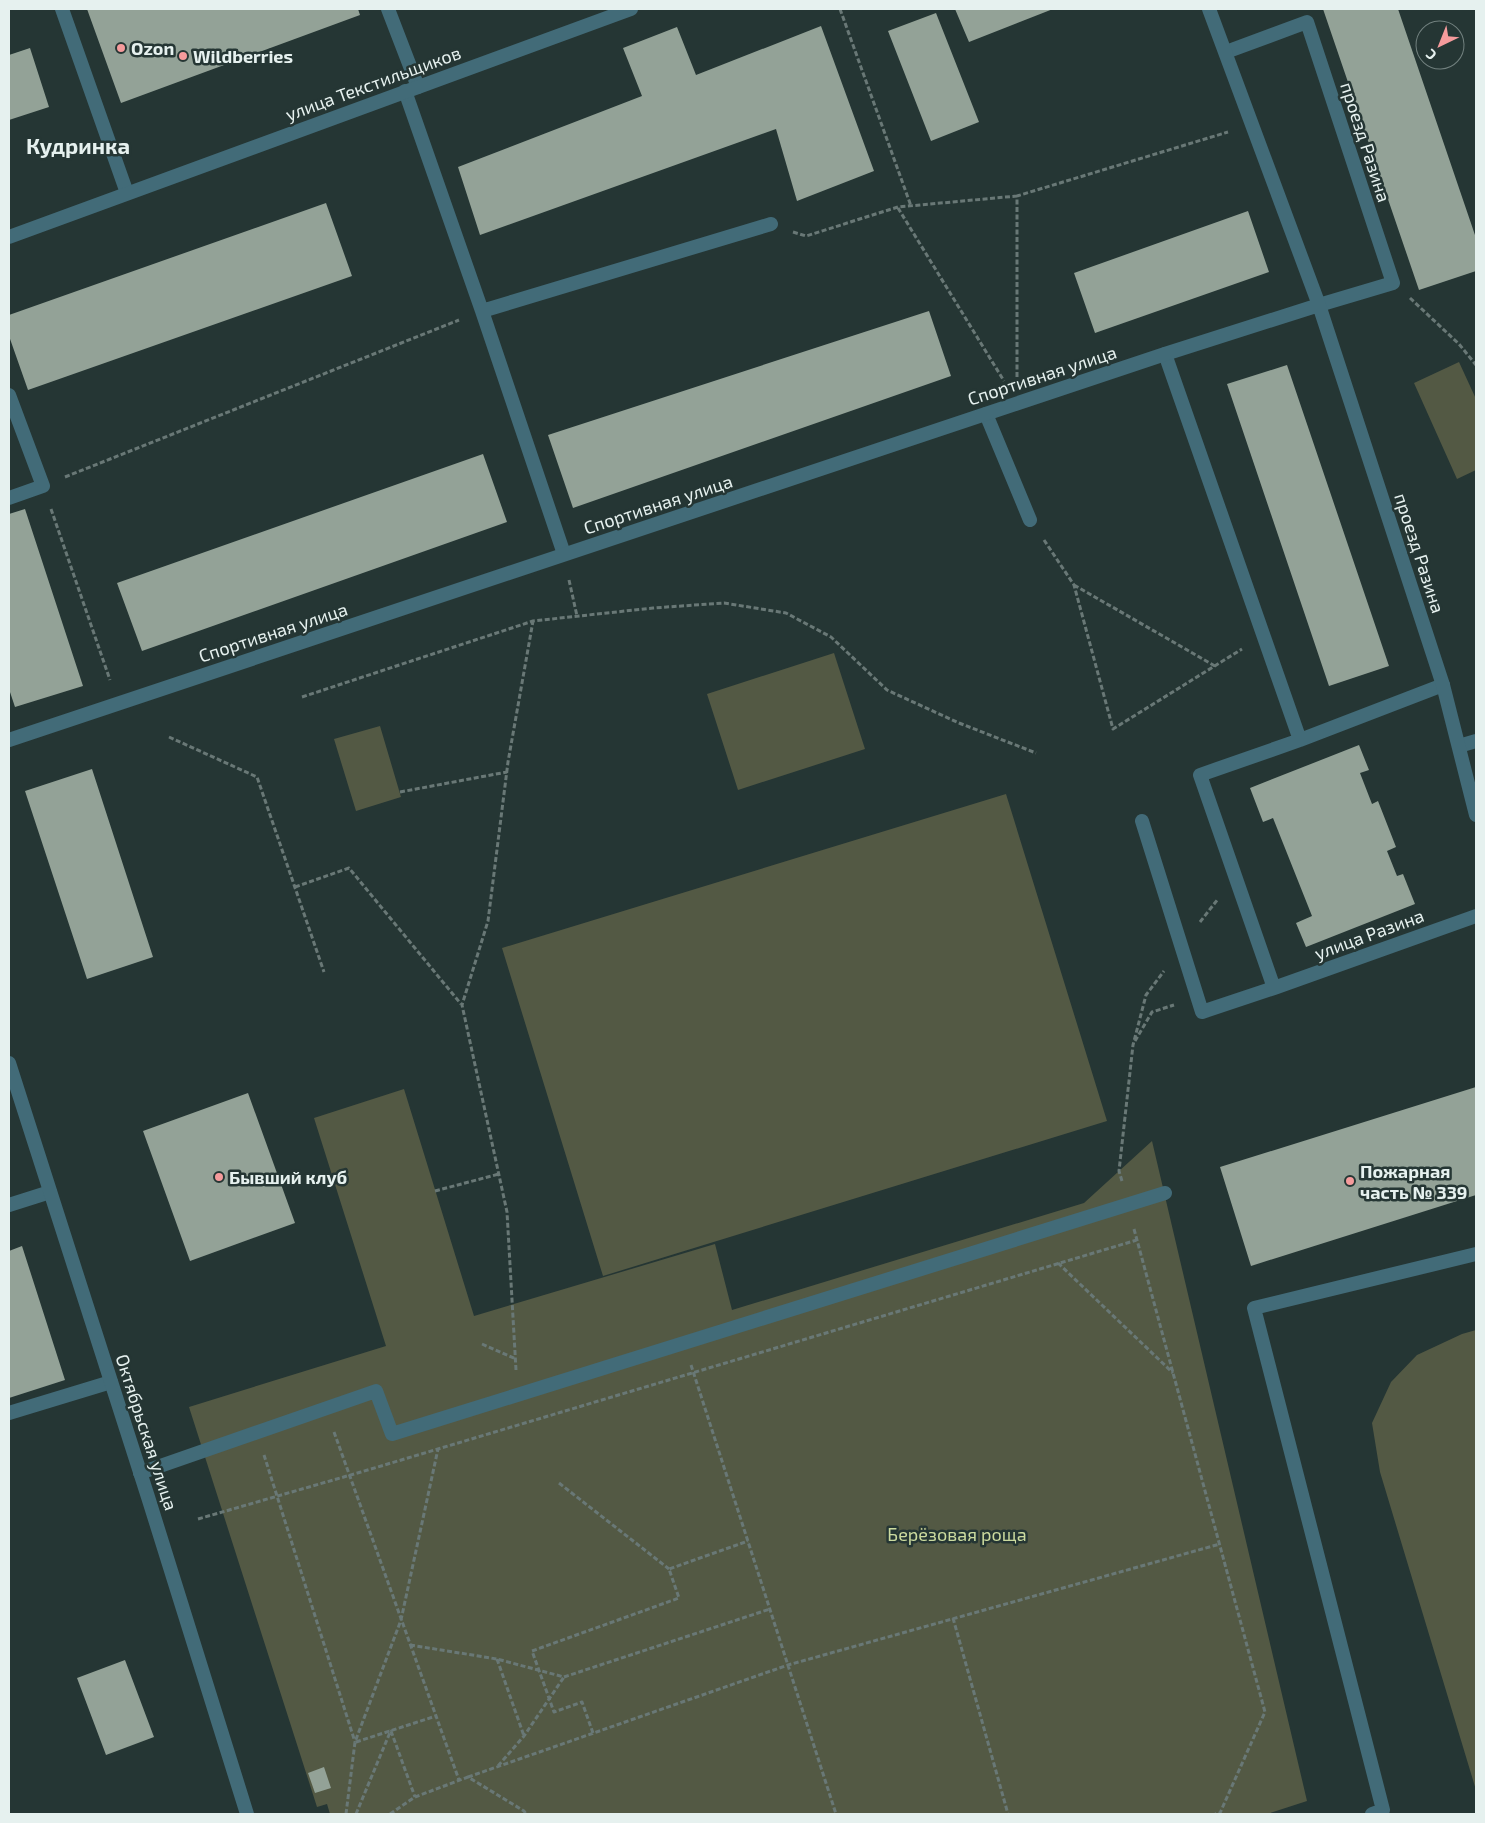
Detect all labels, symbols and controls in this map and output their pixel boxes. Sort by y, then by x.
north arrow [1415,20,1465,70]
place label: Ozon [131,37,174,59]
street label: улица Текстильщиков [282,41,464,125]
marker: Ozon [115,42,127,54]
place label: Wildberries [193,45,293,67]
text: С [1422,46,1440,64]
marker: Wildberries [177,50,189,62]
street label: проезд Разина [1336,79,1396,205]
district label: Кудринка [26,132,130,158]
street label: Спортивная улица [965,341,1119,409]
street label: Спортивная улица [581,470,735,538]
street label: проезд Разина [1390,490,1450,616]
street label: Спортивная улица [196,598,350,666]
street label: улица Разина [1311,904,1427,964]
place label: Пожарная часть № 339 [1360,1160,1467,1203]
place label: Бывший клуб [229,1166,347,1188]
marker: Бывший клуб [213,1171,225,1183]
marker: Пожарная часть № 339 [1344,1175,1356,1187]
street label: Октябрьская улица [111,1351,183,1513]
park label: Берёзовая роща [887,1523,1027,1545]

